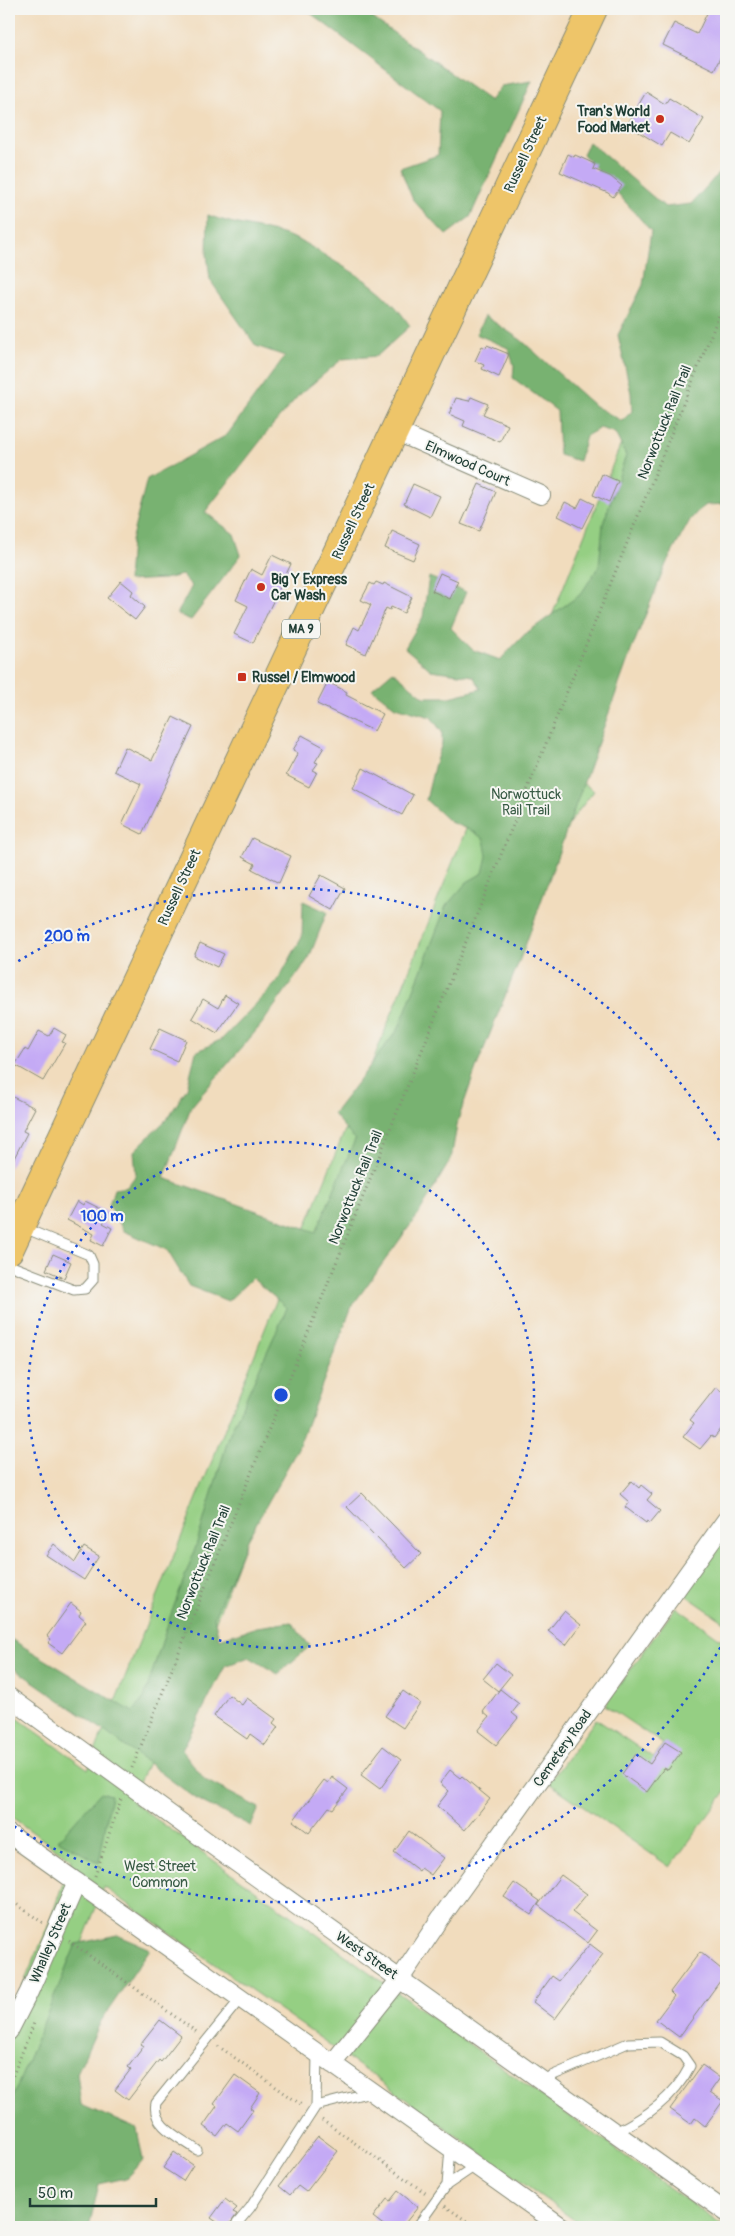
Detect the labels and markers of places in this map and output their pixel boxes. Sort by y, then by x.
place label: Tran's World Food Market [576,103,650,136]
marker: Tran's World Food Market [654,113,666,125]
place label: Big Y Express Car Wash [271,571,348,604]
marker: Big Y Express Car Wash [255,581,267,593]
place label: Russel / Elmwood [252,669,356,686]
marker: Russel / Elmwood [236,671,248,683]
centre of rings [272,1386,290,1404]

